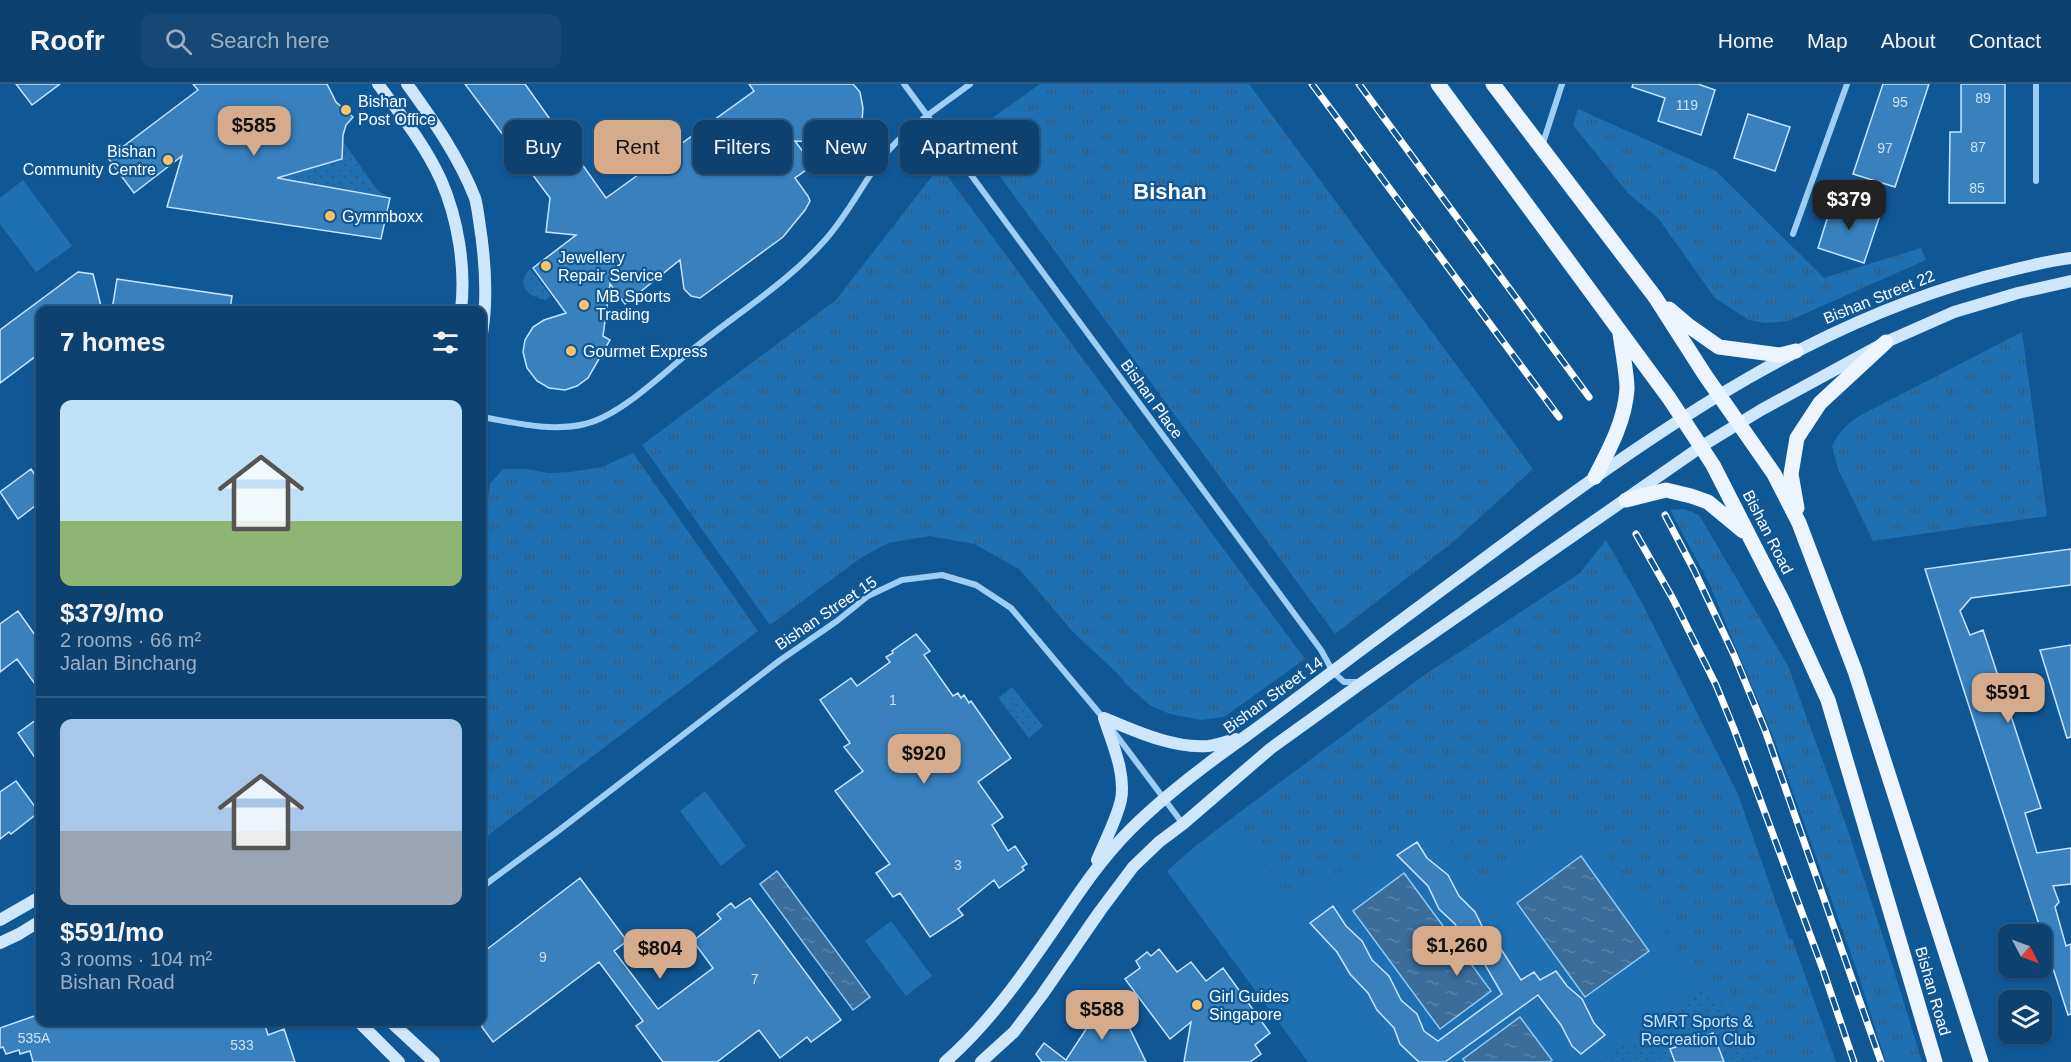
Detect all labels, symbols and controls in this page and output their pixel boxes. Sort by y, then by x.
search box [141,14,561,68]
text: Roofr [30,25,105,56]
icon: search [162,25,195,58]
text: Search here [210,28,330,53]
text: Home [1718,29,1774,52]
text: Map [1807,29,1848,52]
text: About [1881,29,1936,52]
text: Contact [1969,29,2041,52]
house number: 89 [1975,90,1991,106]
place label: Bishan Post Office [358,93,436,128]
house number: 95 [1892,94,1908,110]
house number: 119 [1676,97,1698,113]
marker: Bishan Post Office [339,103,353,117]
pin: $585 [218,106,290,157]
text: $585 [232,114,276,136]
chip: Buy [504,120,582,174]
chip: Rent [594,120,681,174]
chip: Filters [693,120,792,174]
chip: New [804,120,888,174]
chip: Apartment [900,120,1039,174]
house number: 87 [1970,139,1986,155]
house number: 97 [1877,140,1893,156]
place label: Bishan Community Centre [23,143,156,178]
marker: Bishan Community Centre [161,153,175,167]
district label: Bishan [1133,179,1207,204]
pin: $379 [1813,180,1885,231]
house number: 85 [1969,180,1985,196]
text: $379 [1827,188,1871,210]
place label: Gymmboxx [342,208,423,225]
marker: Gymmboxx [323,209,337,223]
place label: Jewellery Repair Service [558,249,663,284]
marker: Jewellery Repair Service [539,259,553,273]
street label: Bishan Street 22 [1821,267,1937,327]
place label: MB Sports Trading [596,288,671,323]
marker: MB Sports Trading [577,298,591,312]
icon: filters [429,326,462,359]
text: 7 homes [60,327,166,357]
place label: Gourmet Express [583,343,707,360]
marker: Gourmet Express [564,344,578,358]
street label: Bishan Place [1118,356,1186,442]
icon: home [207,439,315,547]
street label: Bishan Road [1740,487,1796,577]
street label: Bishan Street 15 [772,573,880,653]
text: $379/mo [60,598,164,628]
text: 2 rooms · 66 m² [60,629,201,651]
text: Jalan Binchang [60,652,197,674]
street label: Bishan Street 14 [1220,653,1326,737]
pin: $591 [1972,673,2044,724]
text: $591 [1986,681,2030,703]
house number: 1 [889,692,897,708]
pin: $920 [888,734,960,785]
text: $920 [902,742,946,764]
icon: home [207,758,315,866]
house number: 3 [954,857,962,873]
text: $591/mo [60,917,164,947]
north arrow [1998,924,2052,978]
map controls [1998,924,2052,1044]
pin: $1,260 [1408,926,1506,977]
pin: $804 [624,929,696,980]
text: $1,260 [1426,934,1488,956]
text: $804 [638,937,682,959]
street label: Bishan Road [1912,945,1954,1037]
text: 3 rooms · 104 m² [60,948,212,970]
house number: 9 [539,949,547,965]
text: Bishan Road [60,971,175,993]
house number: 7 [751,971,759,987]
place label: Girl Guides Singapore [1209,988,1289,1023]
pin: $588 [1066,990,1138,1041]
button: layers [1998,990,2052,1044]
text: $588 [1080,998,1124,1020]
marker: Girl Guides Singapore [1190,998,1204,1012]
park label: SMRT Sports & Recreation Club [1641,1013,1755,1048]
house number: 535A [18,1030,51,1046]
house number: 533 [230,1037,254,1053]

